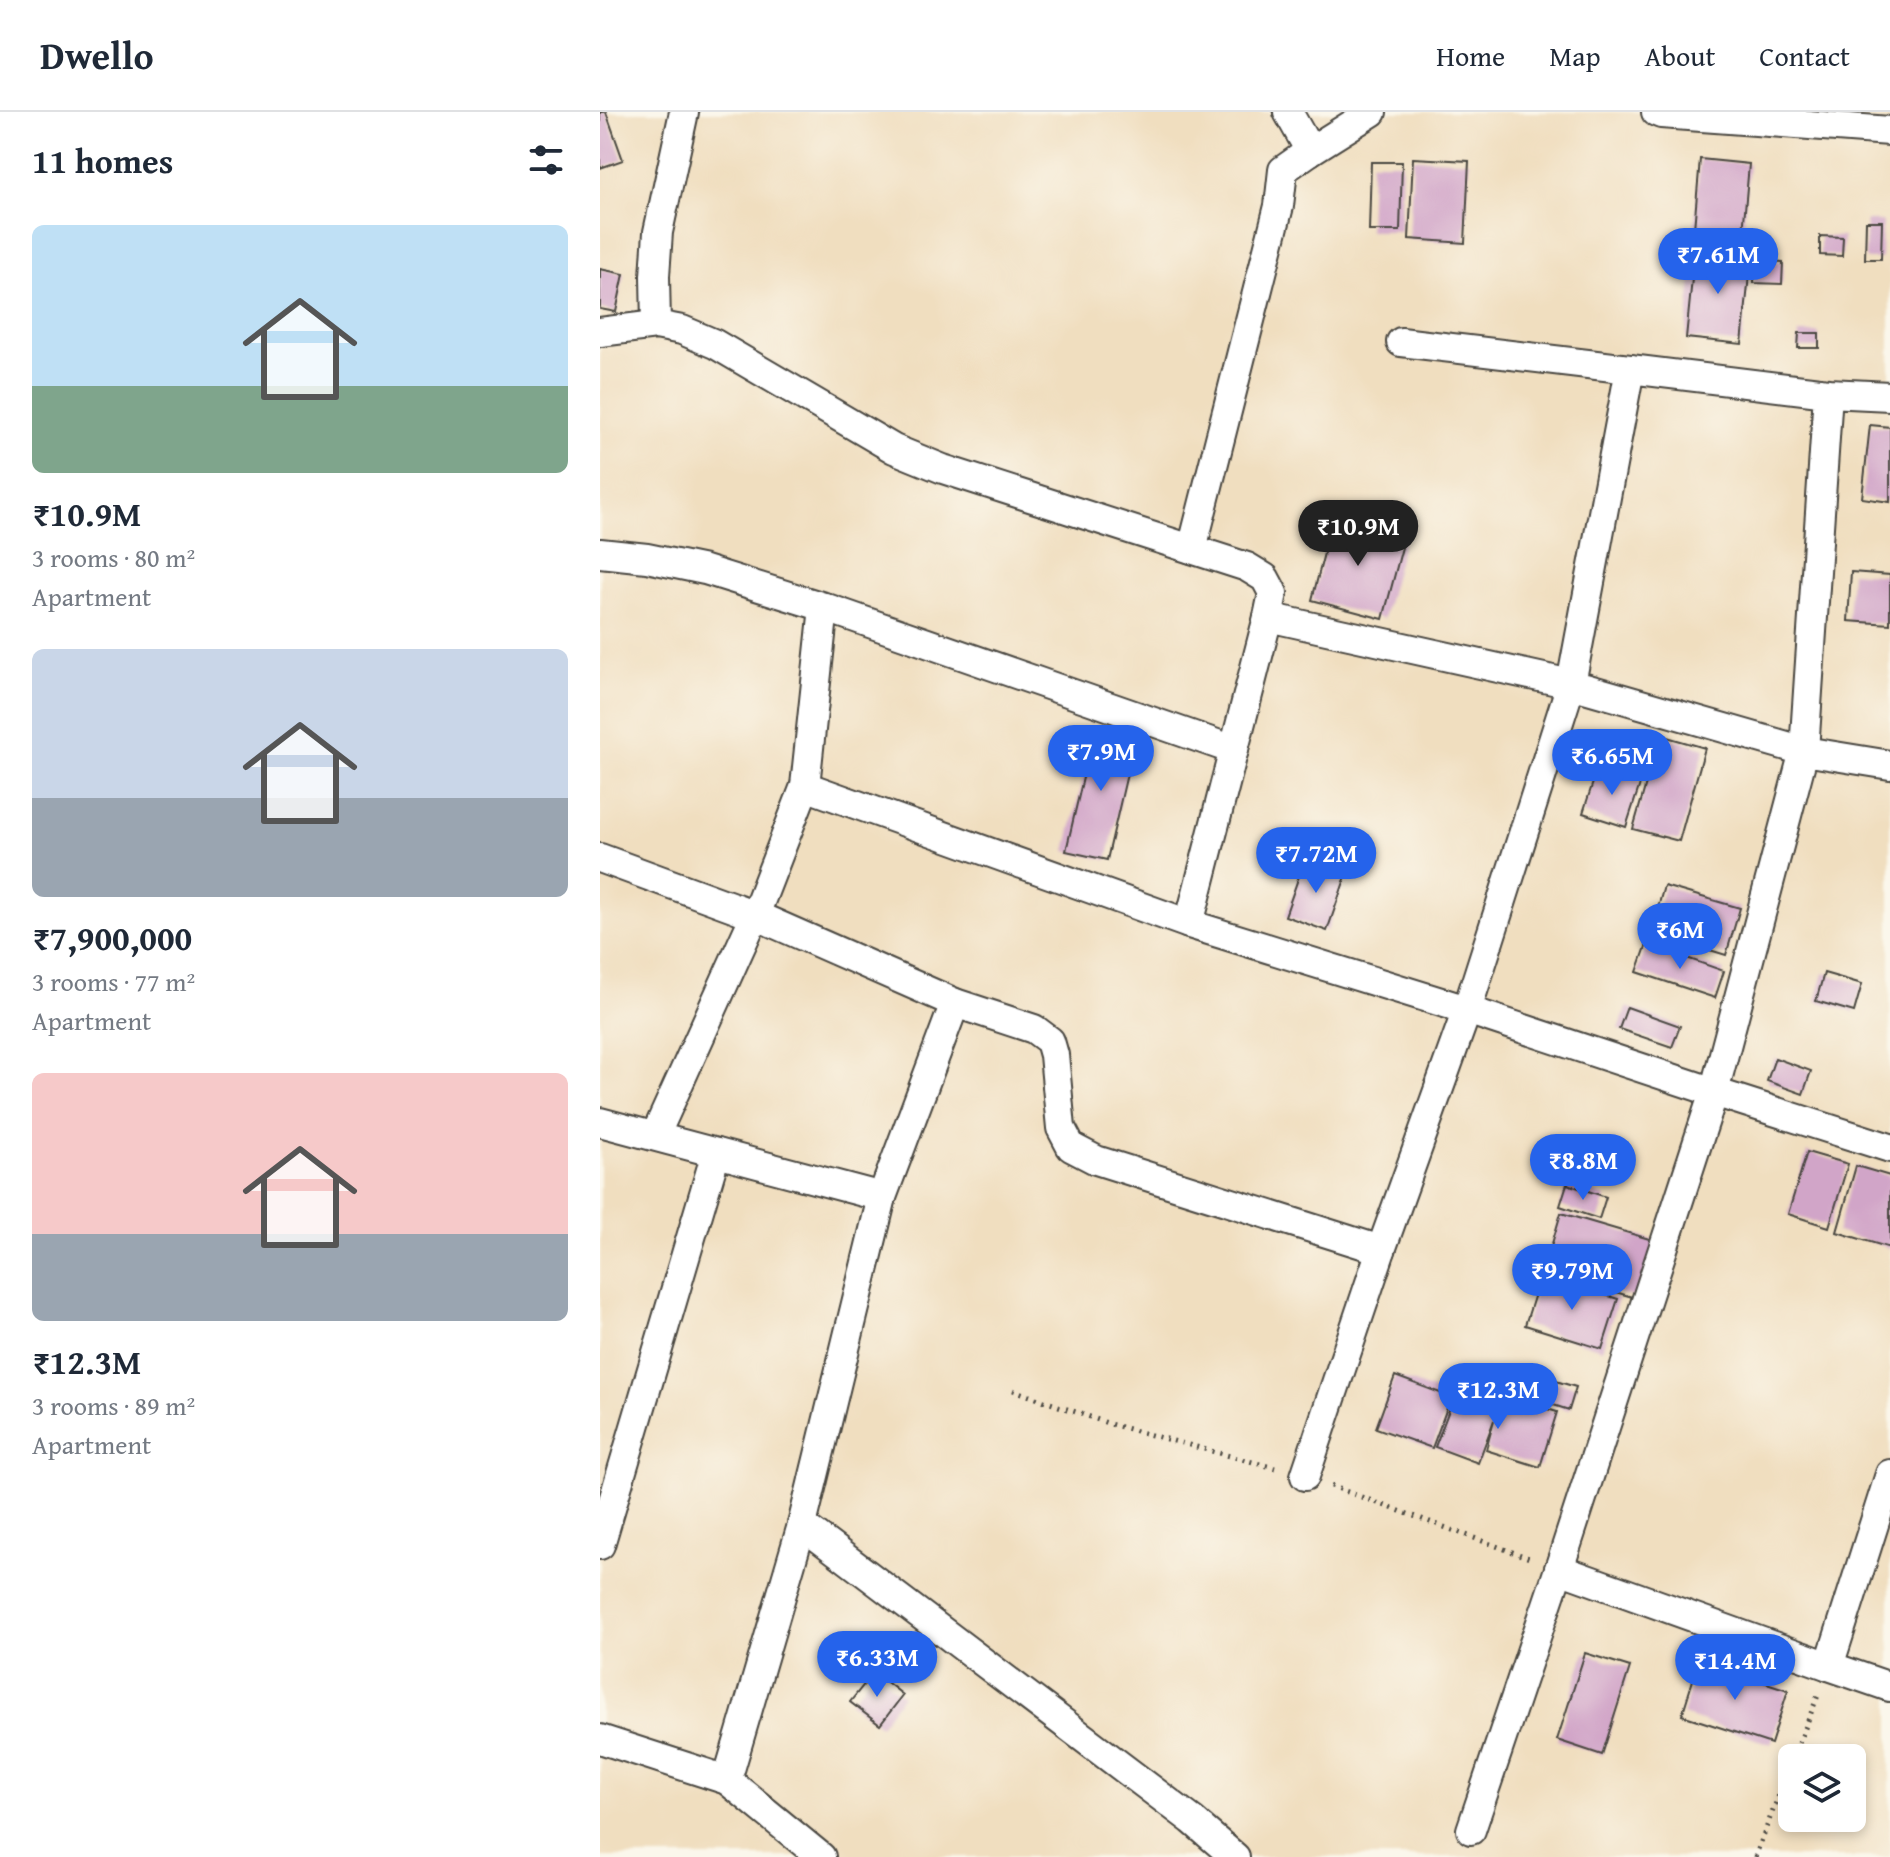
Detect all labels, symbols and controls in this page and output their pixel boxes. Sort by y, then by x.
text: Dwello [40,27,154,83]
text: Home [1436,35,1505,76]
text: Map [1549,35,1601,76]
text: About [1645,35,1715,76]
text: Contact [1759,35,1850,76]
text: 11 homes [32,136,173,185]
icon: filters [524,138,568,182]
pin: ₹7.61M [1653,228,1783,296]
text: ₹7.61M [1676,234,1760,273]
icon: home [228,277,372,421]
text: ₹10.9M [32,489,141,538]
pin: ₹10.9M [1293,500,1423,568]
text: ₹10.9M [1316,506,1400,545]
text: 3 rooms · 80 m² [32,538,195,577]
text: Apartment [32,577,151,616]
icon: home [228,701,372,845]
pin: ₹7.9M [1045,725,1157,793]
pin: ₹6.65M [1547,729,1677,797]
text: ₹7.9M [1066,731,1136,770]
text: ₹6.65M [1570,735,1654,774]
pin: ₹7.72M [1251,827,1381,895]
text: ₹7.72M [1274,833,1358,872]
pin: ₹6M [1641,903,1719,971]
text: ₹6M [1655,909,1705,948]
text: ₹7,900,000 [32,913,192,962]
text: 3 rooms · 77 m² [32,962,195,1001]
text: Apartment [32,1001,151,1040]
icon: home [228,1125,372,1269]
pin: ₹8.8M [1527,1134,1639,1202]
text: ₹8.8M [1548,1140,1618,1179]
pin: ₹9.79M [1507,1244,1637,1312]
text: ₹9.79M [1530,1250,1614,1289]
text: ₹12.3M [32,1337,141,1386]
pin: ₹12.3M [1433,1363,1563,1431]
text: ₹12.3M [1456,1369,1540,1408]
text: 3 rooms · 89 m² [32,1386,195,1425]
text: Apartment [32,1425,151,1464]
pin: ₹6.33M [812,1631,942,1699]
pin: ₹14.4M [1670,1634,1800,1702]
text: ₹6.33M [835,1637,919,1676]
text: ₹14.4M [1693,1640,1777,1679]
map controls [1778,1744,1866,1832]
button: layers [1778,1744,1866,1832]

